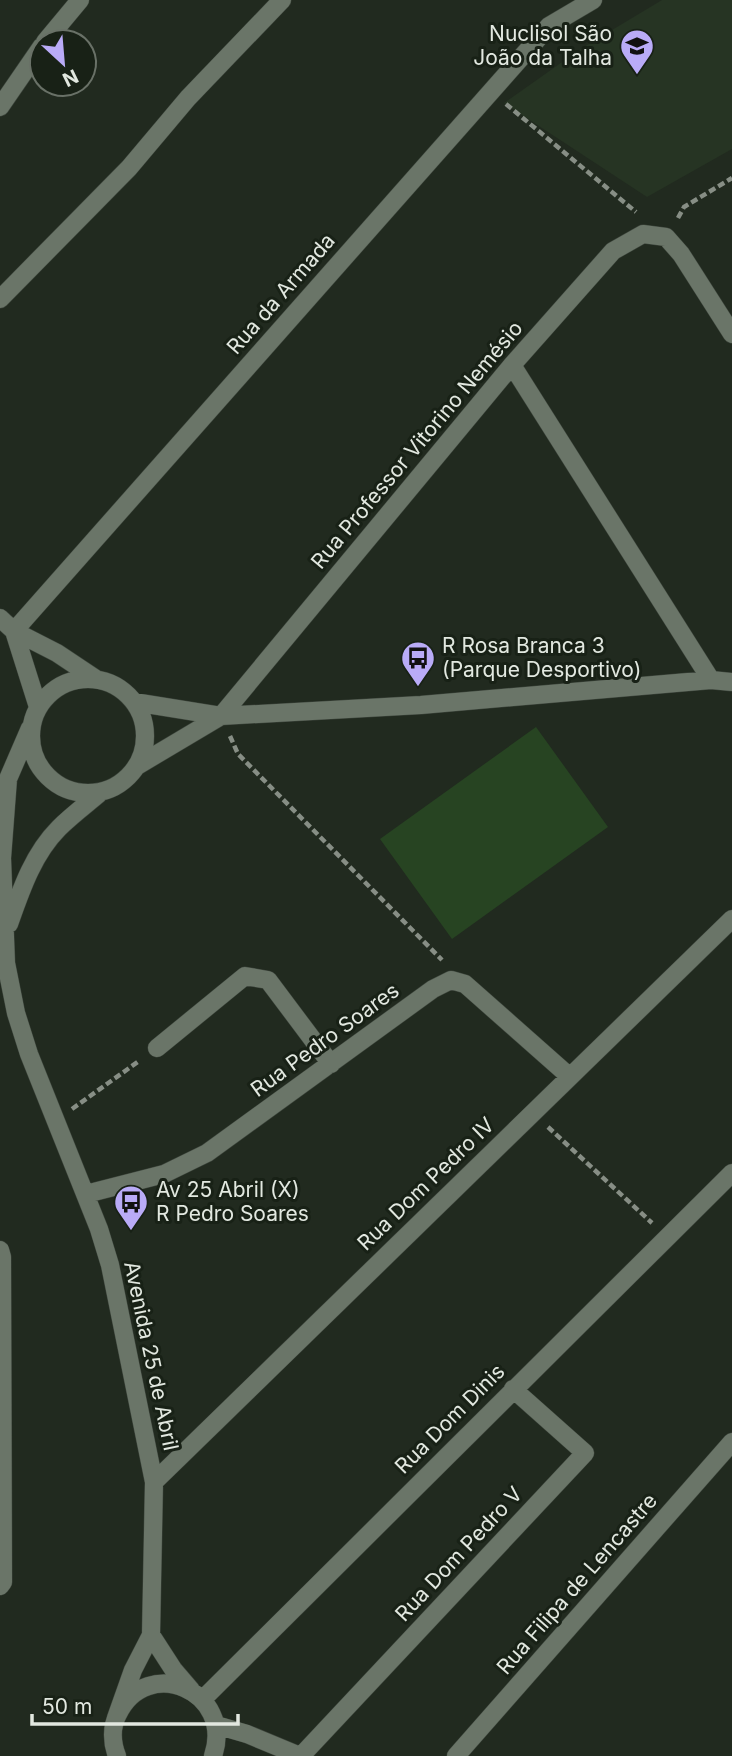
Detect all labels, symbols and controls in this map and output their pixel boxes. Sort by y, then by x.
place label: Nuclisol São João da Talha [473,21,612,70]
school or university icon: Nuclisol São João da Talha [618,27,656,76]
north arrow [28,28,98,98]
text: N [59,64,82,91]
street label: Rua da Armada [221,228,340,359]
street label: Rua Professor Vitorino Nemésio [306,316,528,574]
place label: R Rosa Branca 3 (Parque Desportivo) [442,633,641,682]
bus stop icon: R Rosa Branca 3 (Parque Desportivo) [399,639,437,688]
street label: Rua Pedro Soares [246,977,404,1102]
street label: Rua Dom Pedro IV [352,1112,499,1255]
place label: Av 25 Abril (X) R Pedro Soares [156,1177,309,1226]
bus stop icon: Av 25 Abril (X) R Pedro Soares [112,1183,150,1232]
street label: Avenida 25 de Abril [119,1259,184,1453]
street label: Rua Dom Dinis [390,1359,510,1479]
street label: Rua Dom Pedro V [390,1481,527,1626]
street label: Rua Filipa de Lencastre [491,1488,662,1679]
scale bar [32,1682,238,1726]
text: 50 m [42,1694,92,1719]

